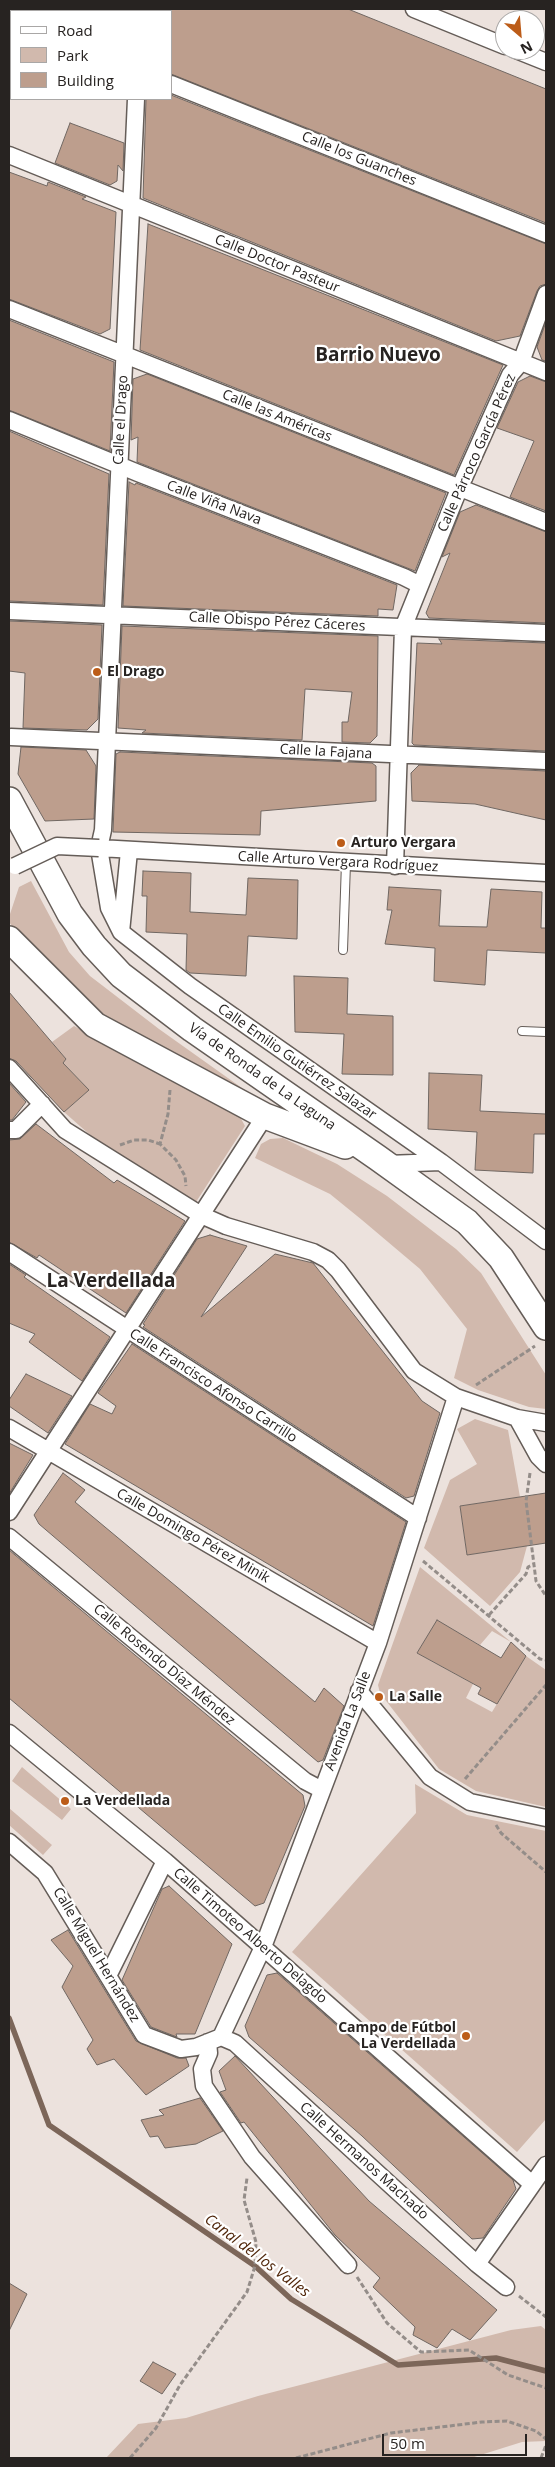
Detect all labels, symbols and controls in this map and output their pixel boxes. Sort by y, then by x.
legend [10,10,172,100]
north arrow [495,10,545,60]
text: Road [57,20,93,40]
text: N [517,37,536,59]
text: Park [57,45,88,65]
text: Building [57,70,114,90]
street label: Calle los Guanches [299,128,419,190]
street label: Calle Doctor Pasteur [212,231,342,297]
district label: Barrio Nuevo [315,345,441,367]
street label: Calle Párroco García Pérez [434,371,520,535]
street label: Calle el Drago [110,375,132,465]
street label: Calle las Américas [220,386,334,446]
street label: Calle Viña Nava [164,477,264,529]
street label: Calle Obispo Pérez Cáceres [188,609,366,635]
place label: El Drago [107,664,165,680]
marker: El Drago [91,666,103,678]
street label: Calle la Fajana [279,741,373,763]
place label: Arturo Vergara [351,835,456,851]
marker: Arturo Vergara [335,837,347,849]
street label: Calle Arturo Vergara Rodríguez [237,848,439,876]
street label: Calle Emilio Gutiérrez Salazar [214,1001,380,1123]
street label: Vía de Ronda de La Laguna [185,1020,339,1134]
district label: La Verdellada [46,1271,176,1293]
street label: Calle Francisco Afonso Carrillo [126,1325,300,1447]
street label: Calle Domingo Pérez Minik [113,1485,273,1587]
street label: Calle Rosendo Díaz Méndez [90,1601,238,1729]
street label: Avenida La Salle [321,1669,375,1773]
place label: La Salle [389,1689,442,1705]
marker: La Salle [373,1691,385,1703]
place label: La Verdellada [75,1793,170,1809]
marker: La Verdellada [59,1795,71,1807]
street label: Calle Timoteo Alberto Delagdo [170,1865,330,2007]
street label: Calle Miguel Hernández [49,1885,143,2025]
place label: Campo de Fútbol La Verdellada [338,2020,456,2052]
marker: Campo de Fútbol La Verdellada [460,2030,472,2042]
street label: Calle Hermanos Machado [296,2099,432,2223]
water label: Canal del los Valles [201,2211,313,2301]
scale bar [385,2424,530,2456]
text: 50 m [390,2433,425,2453]

